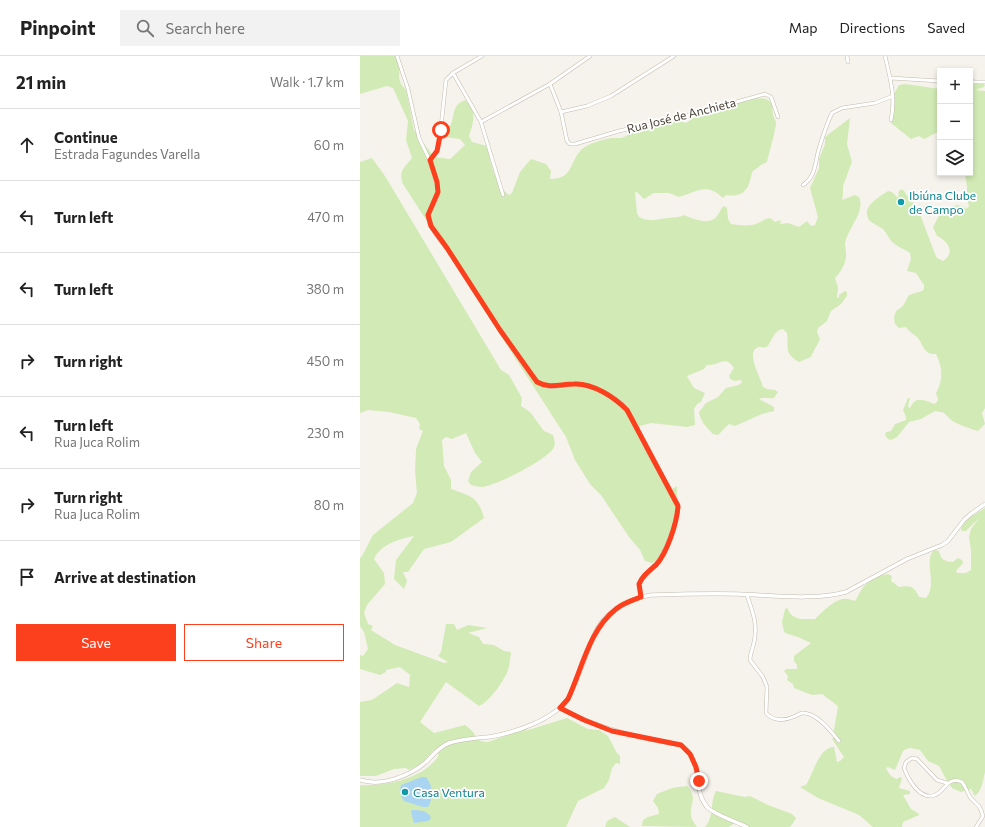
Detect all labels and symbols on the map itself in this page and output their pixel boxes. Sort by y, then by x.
street label: Rua José de Anchieta [625,95,737,136]
route start [432,121,450,139]
place label: Ibiúna Clube de Campo [909,188,976,216]
marker: Ibiúna Clube de Campo [896,197,906,207]
route end [690,772,708,790]
place label: Casa Ventura [413,785,485,799]
marker: Casa Ventura [400,787,410,797]

